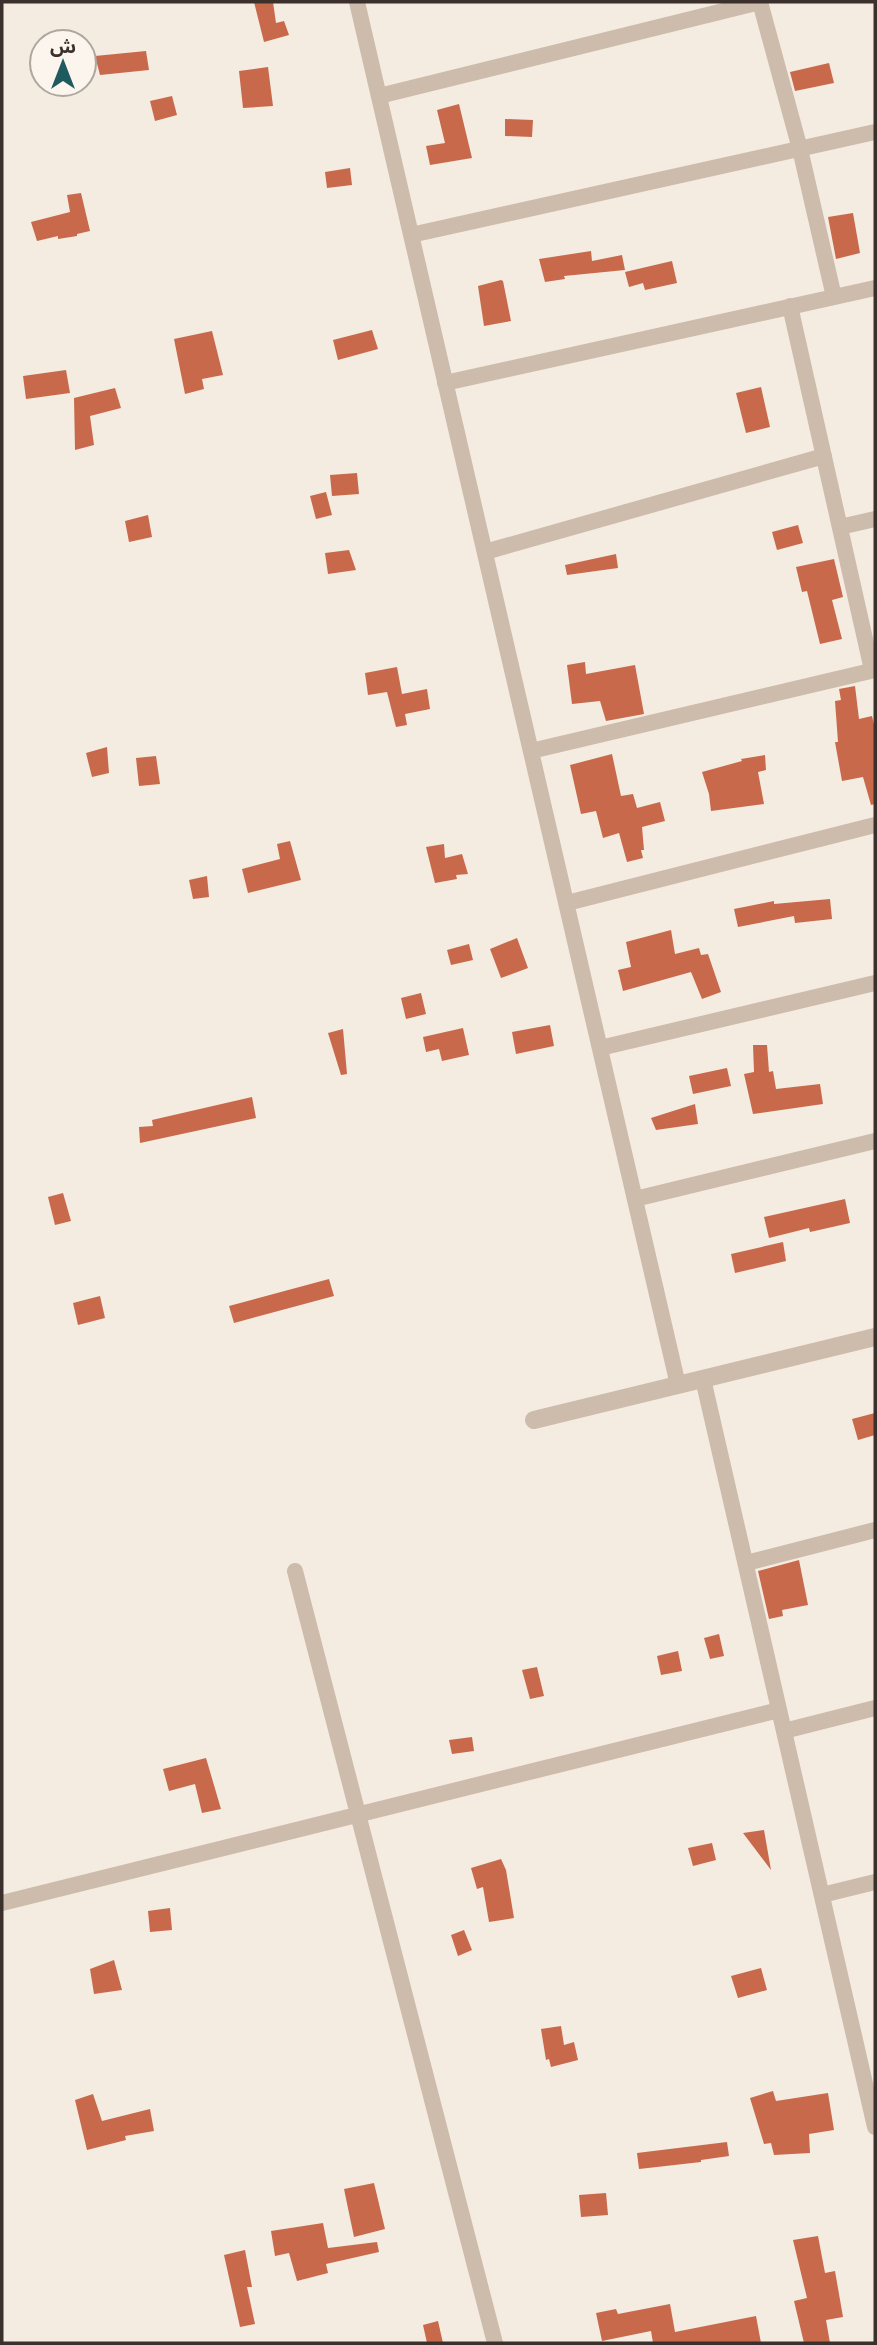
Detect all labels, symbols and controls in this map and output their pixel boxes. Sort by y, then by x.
north arrow [28,28,98,98]
text: ش [50,34,76,60]

